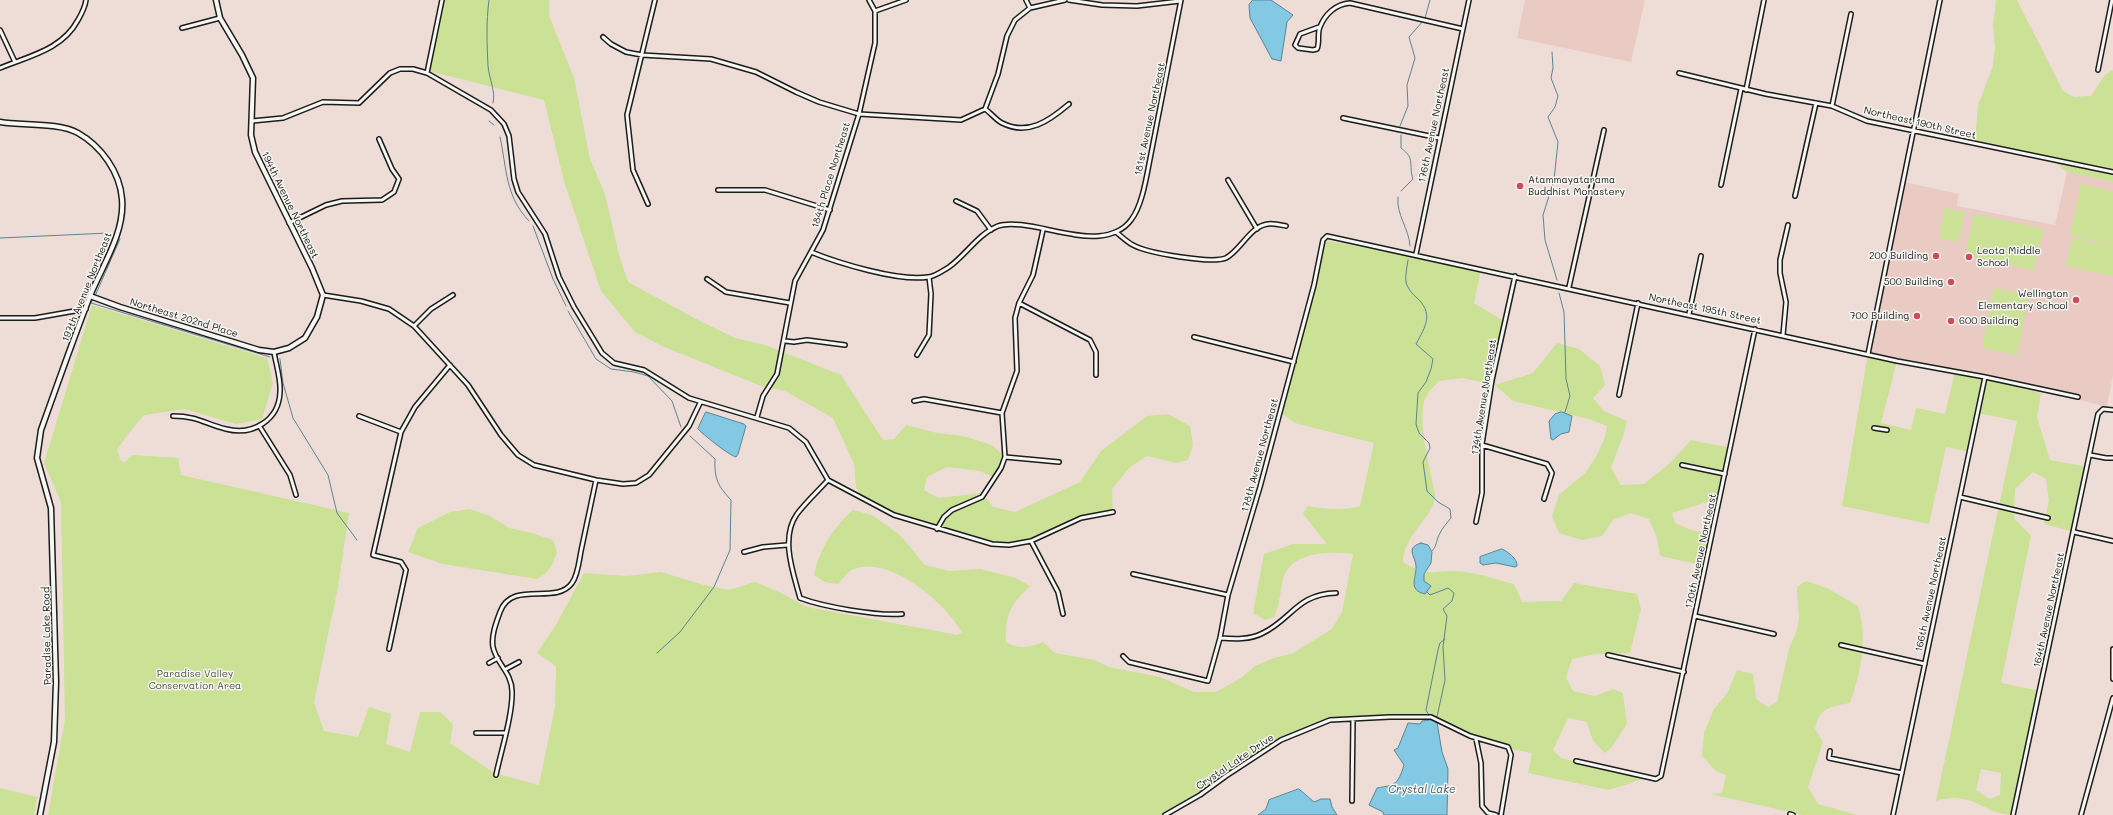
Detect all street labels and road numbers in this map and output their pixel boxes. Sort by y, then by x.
street label: 181st Avenue Northeast [1132,61,1168,177]
street label: 176th Avenue Northeast [1416,66,1452,184]
street label: Northeast 190th Street [1863,104,1977,142]
street label: 184th Place Northeast [809,121,853,229]
street label: 194th Avenue Northeast [259,150,321,260]
street label: 197th Avenue Northeast [60,230,114,344]
street label: Northeast 195th Street [1648,291,1762,327]
street label: Northeast 202nd Place [128,296,240,340]
street label: 174th Avenue Northeast [1469,338,1499,456]
street label: 178th Avenue Northeast [1239,397,1281,513]
street label: 170th Avenue Northeast [1683,492,1719,610]
street label: 166th Avenue Northeast [1913,535,1949,653]
street label: 164th Avenue Northeast [2031,551,2067,669]
street label: Paradise Lake Road [40,587,54,685]
street label: Crystal Lake Drive [1194,732,1276,792]

